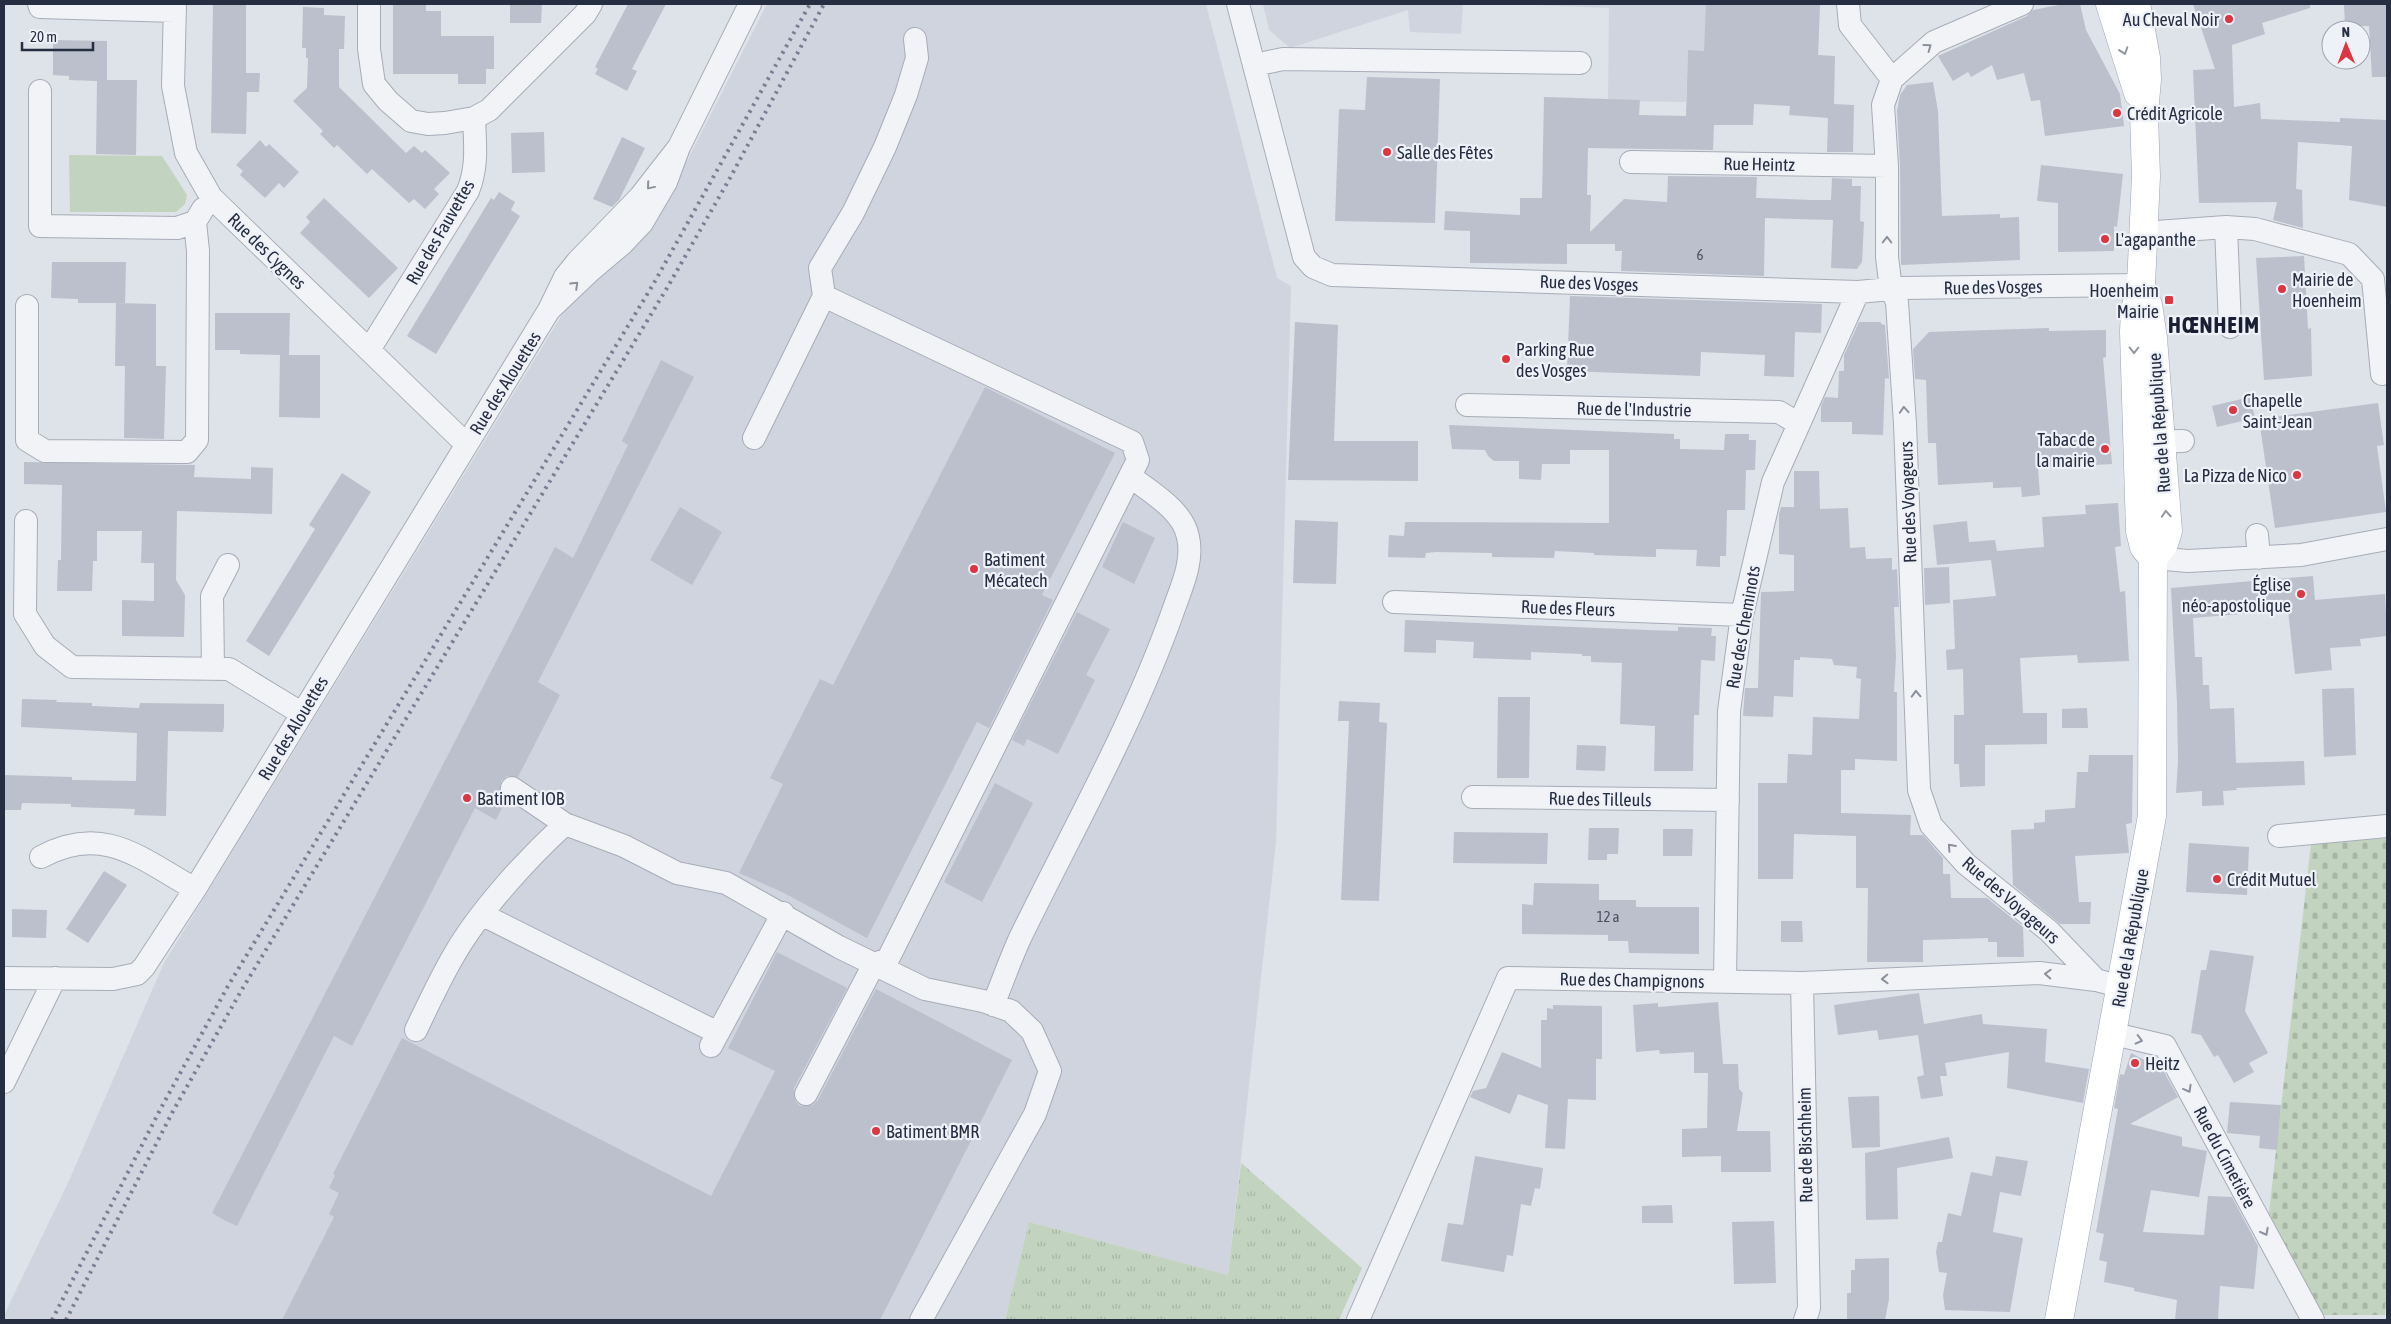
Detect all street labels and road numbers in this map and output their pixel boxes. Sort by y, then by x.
street label: Rue Heintz [1723,153,1795,175]
street label: Rue des Fauvettes [401,176,479,288]
street label: Rue des Cygnes [224,209,310,293]
street label: Rue des Vosges [1539,271,1639,295]
street label: Rue des Vosges [1943,276,2043,298]
street label: Rue des Alouettes [465,328,545,438]
street label: Rue de la République [2144,352,2174,494]
street label: Rue de l'Industrie [1576,397,1692,421]
street label: Rue des Voyageurs [1895,441,1921,563]
street label: Rue des Cheminots [1722,564,1764,690]
street label: Rue des Fleurs [1521,596,1615,620]
street label: Rue des Alouettes [254,672,332,784]
street label: Rue des Tilleuls [1548,788,1652,810]
street label: Rue des Voyageurs [1958,852,2064,948]
street label: Rue de la République [2107,867,2153,1009]
street label: Rue des Champignons [1559,968,1705,992]
street label: Rue de Bischheim [1793,1087,1817,1203]
street label: Rue du Cimetière [2189,1102,2261,1212]

